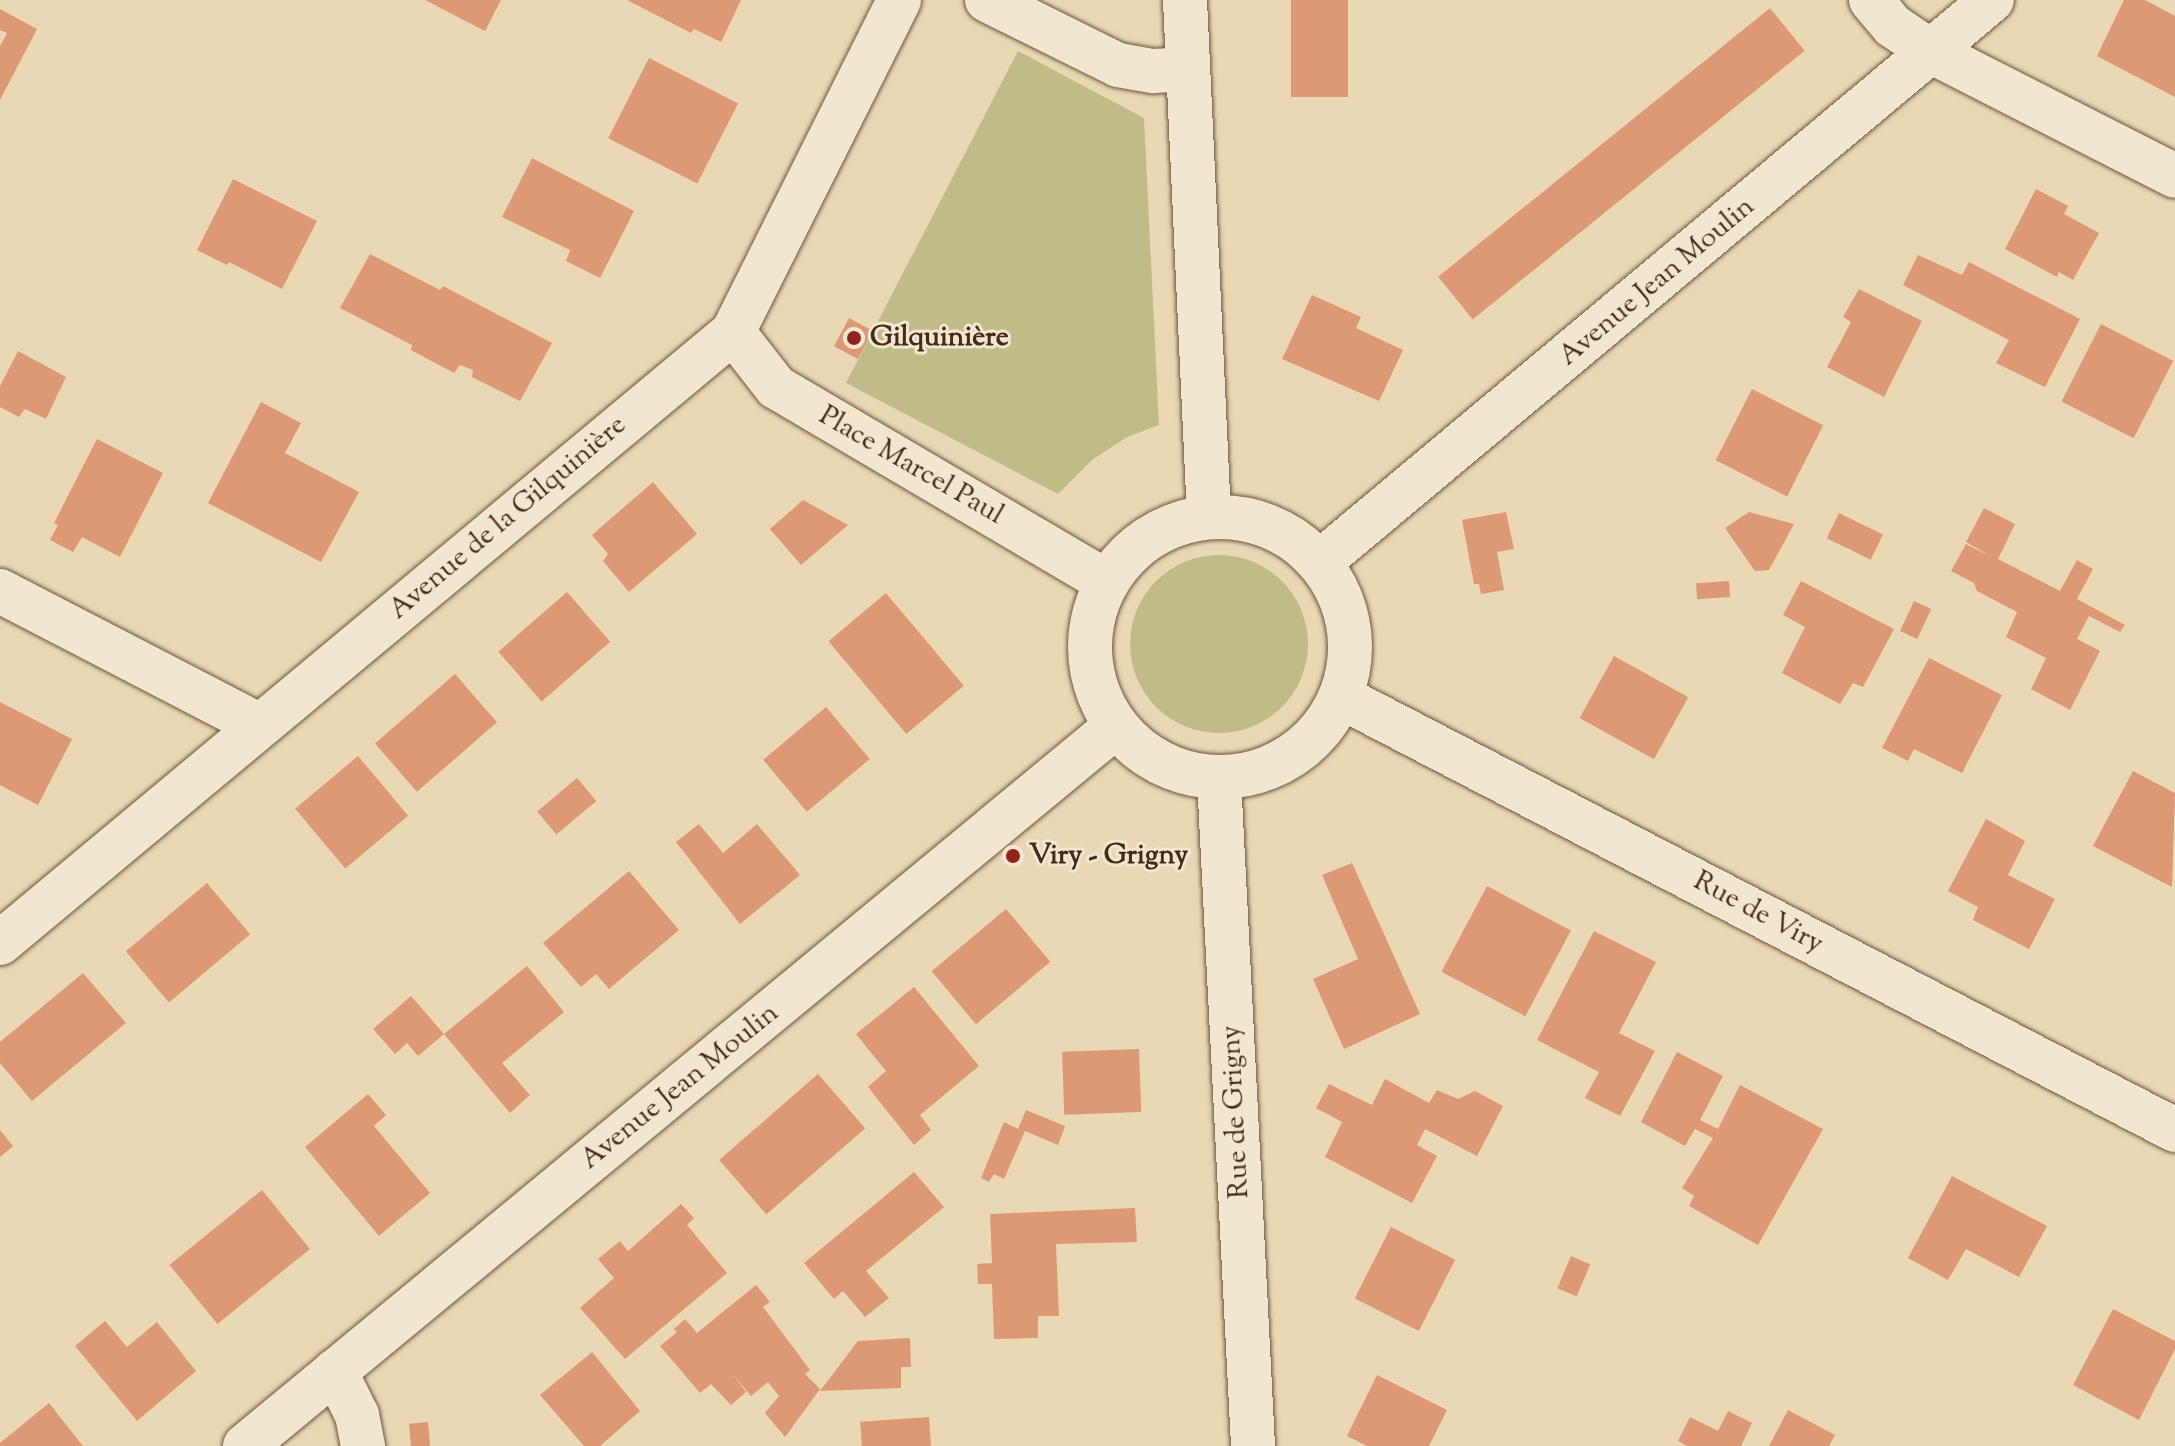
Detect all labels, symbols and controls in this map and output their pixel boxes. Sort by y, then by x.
street label: Avenue Jean Moulin [1552,190,1762,374]
place label: Gilquinière [870,321,1009,355]
marker: Gilquinière [845,329,863,347]
street label: Place Marcel Paul [813,400,1009,532]
street label: Avenue de la Gilquinière [382,409,634,627]
place label: Viry - Grigny [1029,839,1188,873]
marker: Viry - Grigny [1004,847,1022,865]
street label: Rue de Viry [1687,865,1829,961]
street label: Avenue Jean Moulin [574,997,786,1177]
street label: Rue de Grigny [1215,1024,1257,1200]

